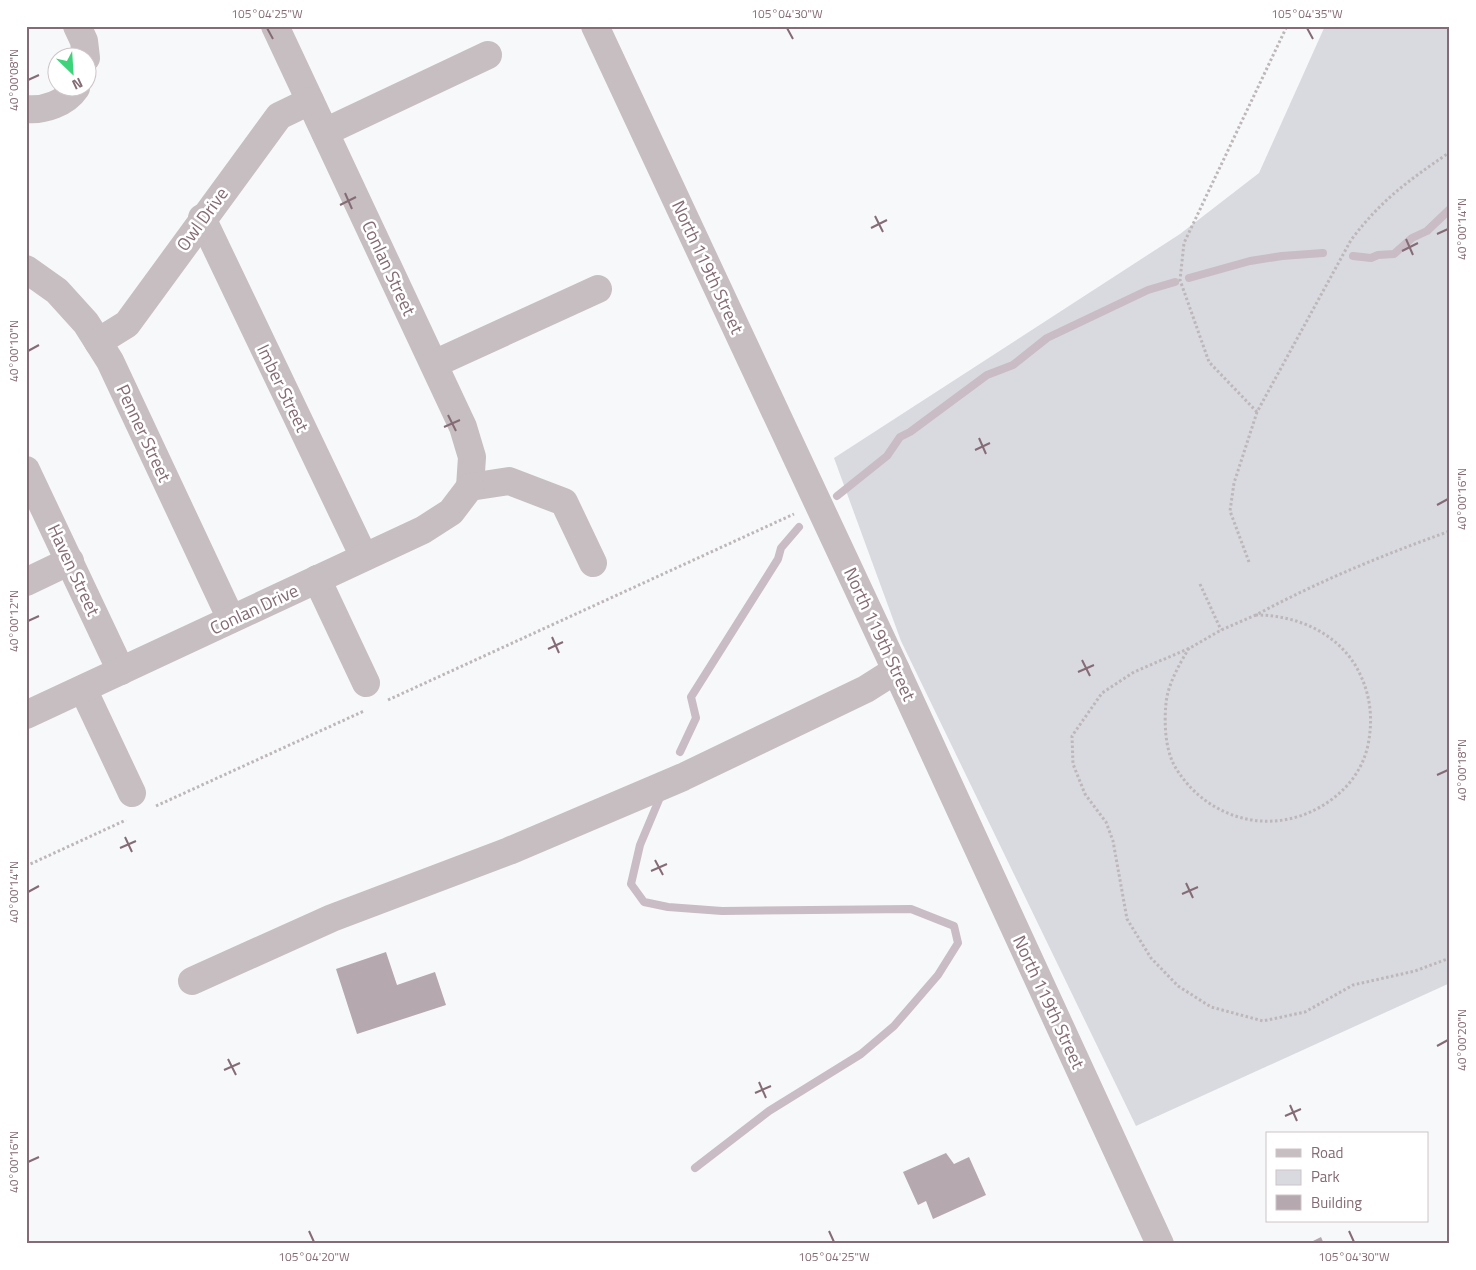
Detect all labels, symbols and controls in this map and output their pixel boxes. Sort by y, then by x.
text: 105°04'25"W [231,4,303,23]
text: 105°04'30"W [751,4,823,23]
text: 105°04'35"W [1271,4,1343,23]
north arrow [48,48,98,98]
text: 40°00'08"N [4,49,23,111]
text: N [69,73,87,96]
street label: Owl Drive [170,181,234,257]
street label: North 119th Street [665,196,751,339]
text: 40°00'14"N [1452,198,1471,260]
street label: Conlan Street [355,216,423,321]
text: 40°00'10"N [4,320,23,382]
street label: Imber Street [250,340,316,437]
street label: Penner Street [110,380,179,487]
text: 40°00'16"N [1452,468,1471,530]
street label: Haven Street [41,520,107,621]
street label: North 119th Street [837,563,923,706]
street label: Conlan Drive [205,577,303,641]
text: 40°00'12"N [4,590,23,652]
text: 40°00'18"N [1452,739,1471,801]
text: 40°00'14"N [4,861,23,923]
street label: North 119th Street [1006,931,1092,1074]
text: 40°00'20"N [1452,1009,1471,1071]
text: 40°00'16"N [4,1131,23,1193]
legend [1266,1132,1428,1222]
text: Road [1311,1141,1343,1164]
text: Park [1311,1165,1340,1188]
text: Building [1311,1191,1362,1214]
text: 105°04'20"W [278,1247,350,1266]
text: 105°04'25"W [798,1247,870,1266]
text: 105°04'30"W [1318,1247,1390,1266]

